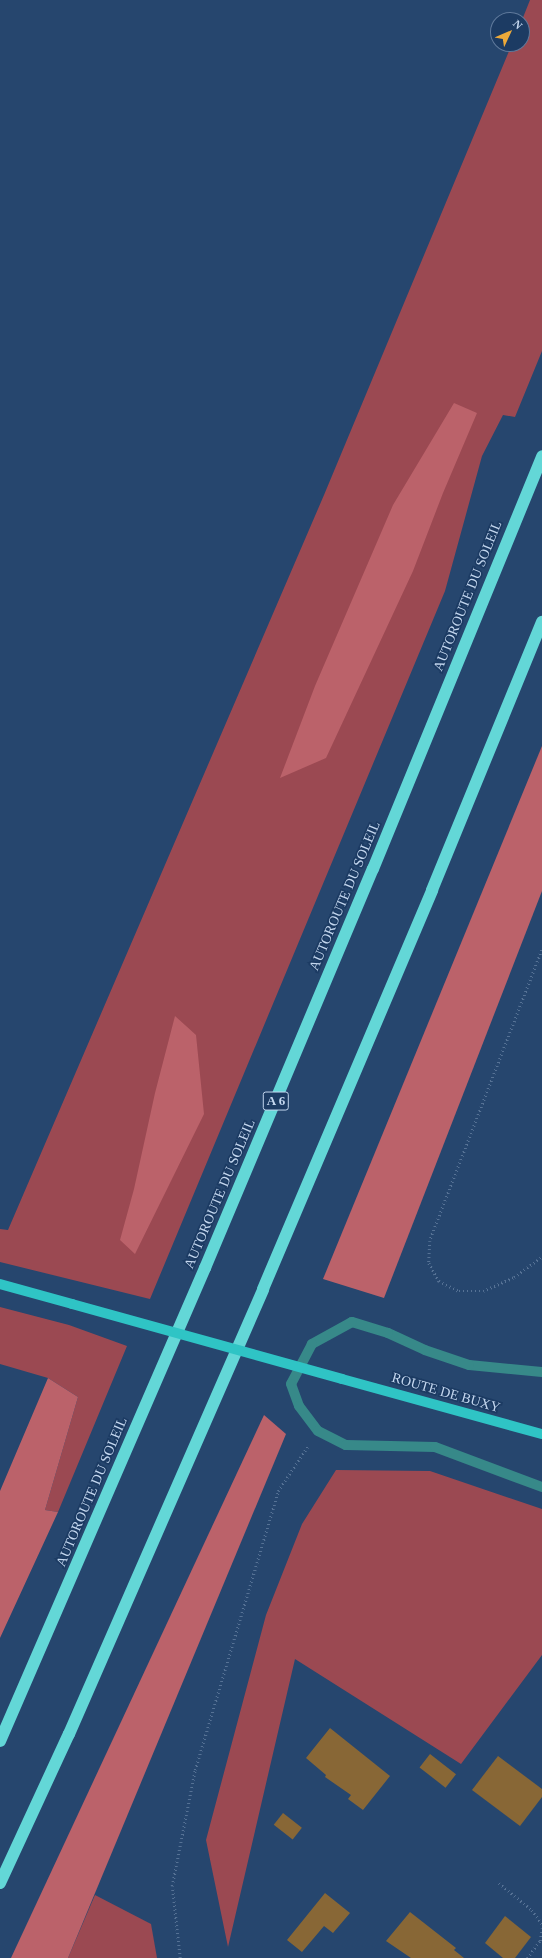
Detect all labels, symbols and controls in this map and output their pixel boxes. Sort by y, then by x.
north arrow [490,12,530,52]
text: N [511,17,525,31]
street label: AUTOROUTE DU SOLEIL [430,518,506,674]
street label: AUTOROUTE DU SOLEIL [306,819,384,973]
road number: A 6 [262,1090,290,1112]
street label: AUTOROUTE DU SOLEIL [181,1117,259,1271]
street label: ROUTE DE BUXY [390,1369,502,1417]
street label: AUTOROUTE DU SOLEIL [53,1415,131,1569]

